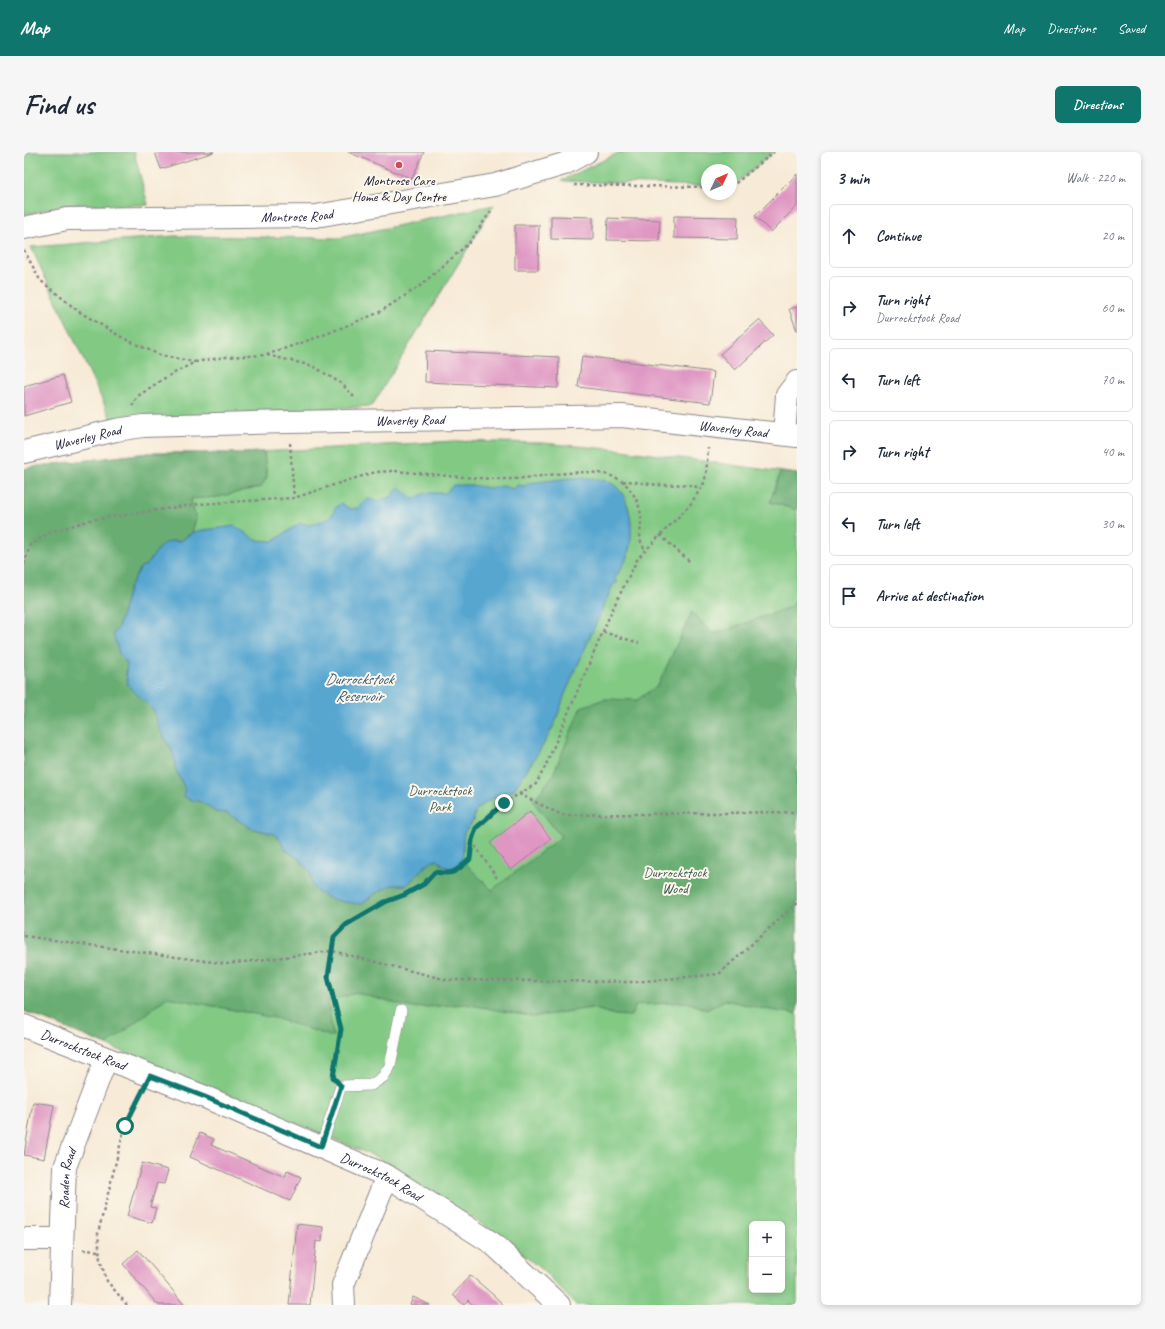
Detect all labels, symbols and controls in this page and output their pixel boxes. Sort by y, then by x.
text: Map [20,16,50,40]
text: Map [1004,20,1025,37]
text: Directions [1047,20,1096,37]
text: Saved [1118,20,1145,37]
button: Directions [1055,86,1141,123]
text: Find us [24,87,94,122]
marker: Montrose Care Home & Day Centre [394,160,404,170]
north arrow [701,164,737,200]
text: 3 min [837,168,870,189]
text: Walk · 220 m [1066,170,1125,186]
place label: Montrose Care Home & Day Centre [352,172,447,205]
street label: Montrose Road [261,204,337,225]
icon: ahead [838,225,860,247]
text: Continue [876,227,921,246]
text: 20 m [1102,228,1124,244]
text: Turn right [876,291,929,310]
icon: right [838,297,860,319]
text: 60 m [1102,300,1124,316]
text: Durrockstock Road [876,310,959,326]
icon: left [838,369,860,391]
text: Turn left [876,371,919,390]
text: 70 m [1102,372,1124,388]
street label: Waverley Road [375,411,447,429]
street label: Waverley Road [698,416,771,441]
street label: Waverley Road [52,421,124,453]
icon: right [838,441,860,463]
text: Turn right [876,443,929,462]
text: 40 m [1102,444,1124,460]
icon: left [838,513,860,535]
text: Turn left [876,515,919,534]
text: 30 m [1102,516,1124,532]
icon: arrive [838,585,860,607]
text: Arrive at destination [876,587,983,606]
water label: Durrockstock Reservoir [325,670,395,706]
park label: Durrockstock Park [408,782,472,815]
route end [495,794,513,812]
park label: Durrockstock Wood [643,864,707,897]
street label: Durrockstock Road [39,1025,131,1075]
route start [116,1117,134,1135]
street label: Roaden Road [55,1143,81,1209]
street label: Durrockstock Road [338,1148,428,1206]
map controls [749,1221,785,1293]
button: + [749,1221,785,1257]
button: − [749,1257,785,1293]

